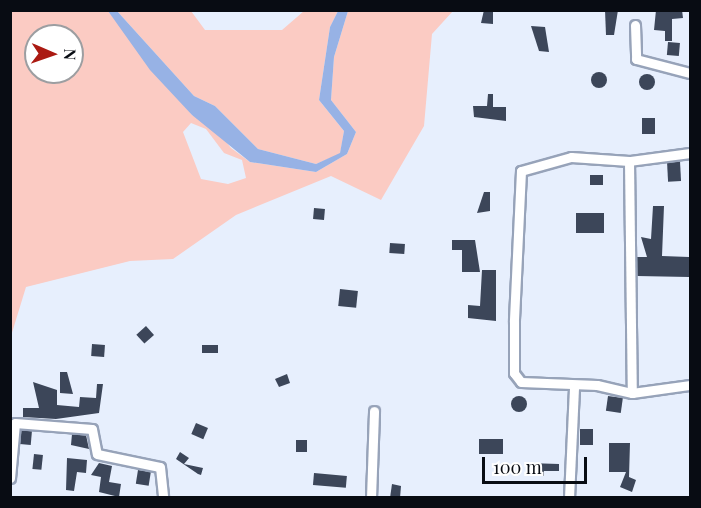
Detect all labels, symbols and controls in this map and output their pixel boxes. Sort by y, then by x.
north arrow [24,24,84,84]
text: N [60,48,81,61]
scale bar [485,445,590,483]
text: 100 m [493,455,542,479]

